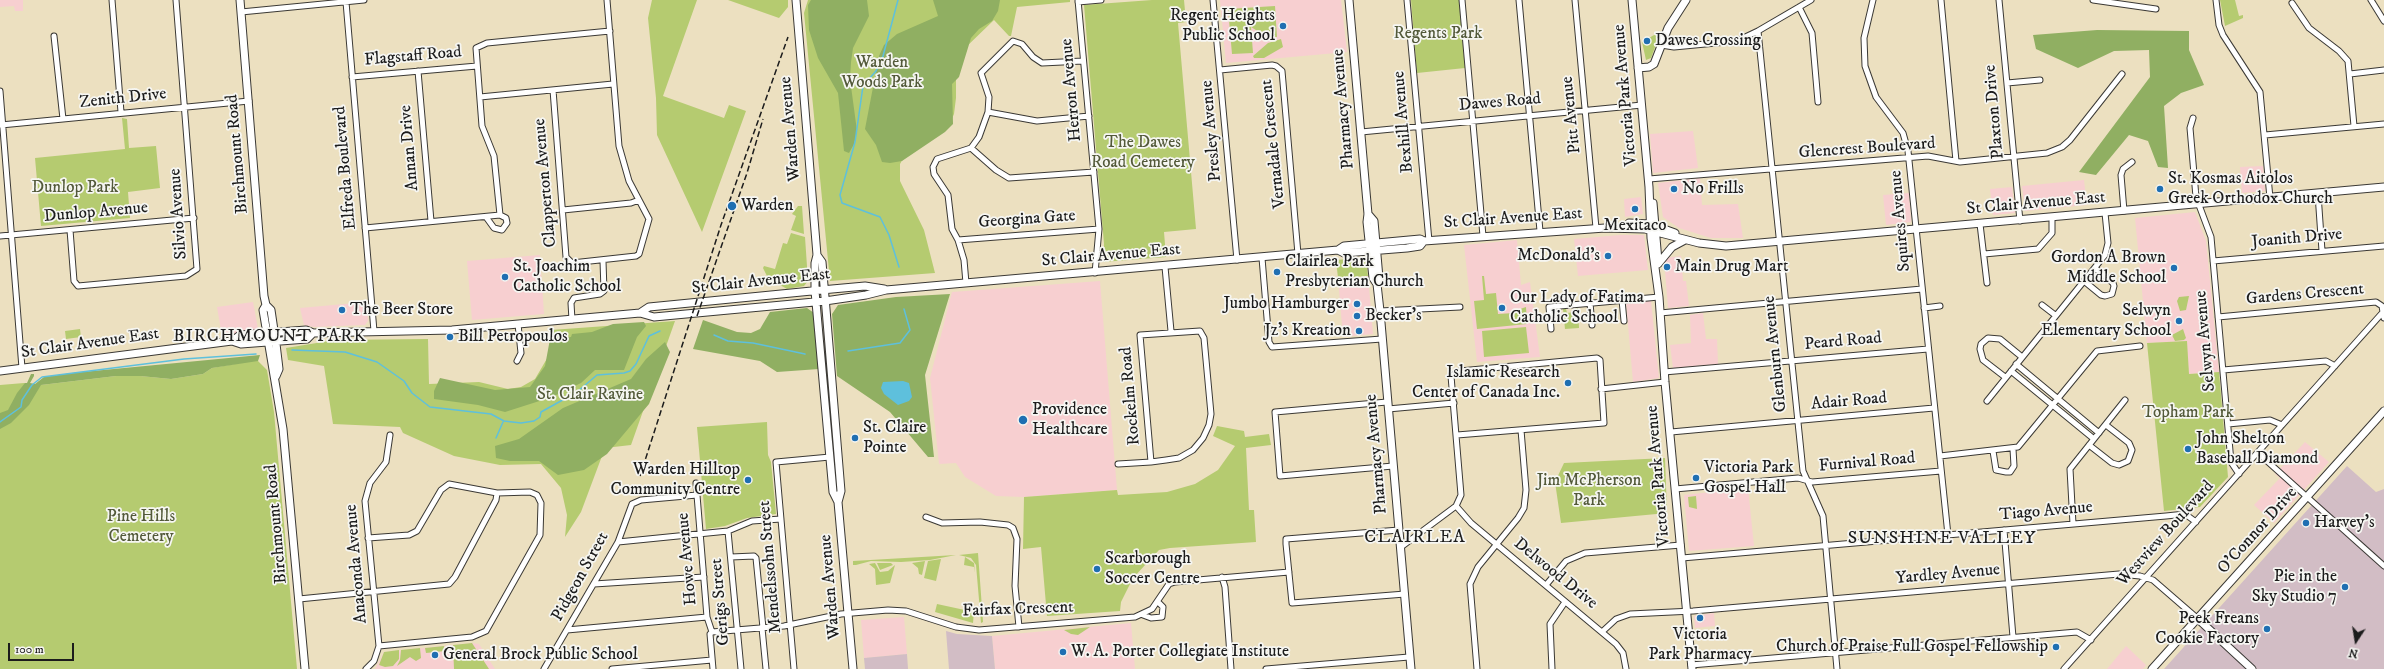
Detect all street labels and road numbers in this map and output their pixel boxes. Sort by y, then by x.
street label: Victoria Park Avenue [1610,23,1642,167]
street label: Herron Avenue [1057,38,1087,142]
street label: Flagstaff Road [363,43,463,71]
street label: Pharmacy Avenue [1329,48,1359,170]
street label: Plaxton Drive [1981,64,2009,160]
street label: Bexhill Avenue [1389,70,1419,174]
street label: Pitt Avenue [1558,75,1586,155]
street label: Warden Avenue [776,76,806,182]
street label: Vernadale Crescent [1257,78,1291,210]
street label: Presley Avenue [1197,79,1227,183]
street label: Zenith Drive [79,84,167,114]
street label: Dawes Road [1458,89,1542,117]
street label: Birchmount Road [223,93,253,215]
street label: Annan Drive [396,104,424,192]
street label: Elfreda Boulevard [330,105,362,231]
street label: Clapperton Avenue [530,118,562,248]
street label: Glencrest Boulevard [1798,134,1936,164]
street label: Silvio Avenue [166,168,192,260]
street label: Squires Avenue [1886,169,1916,273]
street label: St Clair Avenue East [1966,188,2106,220]
street label: Dunlop Avenue [43,198,149,228]
street label: St Clair Avenue East [1443,204,1583,234]
street label: Georgina Gate [978,206,1076,234]
street label: Joanith Drive [2251,225,2343,253]
street label: St Clair Avenue East [1041,240,1181,272]
street label: St Clair Avenue East [691,265,831,299]
street label: Gardens Crescent [2245,280,2365,310]
street label: Selwyn Avenue [2191,290,2221,392]
street label: Glenburn Avenue [1760,295,1792,413]
street label: St Clair Avenue East [20,324,160,364]
street label: Peard Road [1804,328,1882,356]
street label: Rockelm Road [1117,346,1145,446]
street label: Adair Road [1810,389,1888,415]
street label: Pharmacy Avenue [1362,393,1392,515]
street label: Victoria Park Avenue [1643,404,1675,548]
street label: Furnival Road [1818,449,1916,477]
street label: Birchmount Road [262,463,292,585]
street label: Westview Boulevard [2113,477,2219,591]
street label: O'Connor Drive [2214,483,2302,579]
street label: Tiago Avenue [1998,498,2094,526]
street label: Mendelssohn Street [755,500,787,634]
street label: Anaconda Avenue [342,503,372,625]
street label: Howe Avenue [674,512,702,606]
street label: Pidgeon Street [548,529,614,625]
street label: Warden Avenue [816,534,846,640]
street label: Delwood Drive [1509,534,1601,614]
street label: Gerigs Street [707,558,735,646]
street label: Yardley Avenue [1895,560,2001,590]
street label: Fairfax Crescent [962,598,1074,622]

